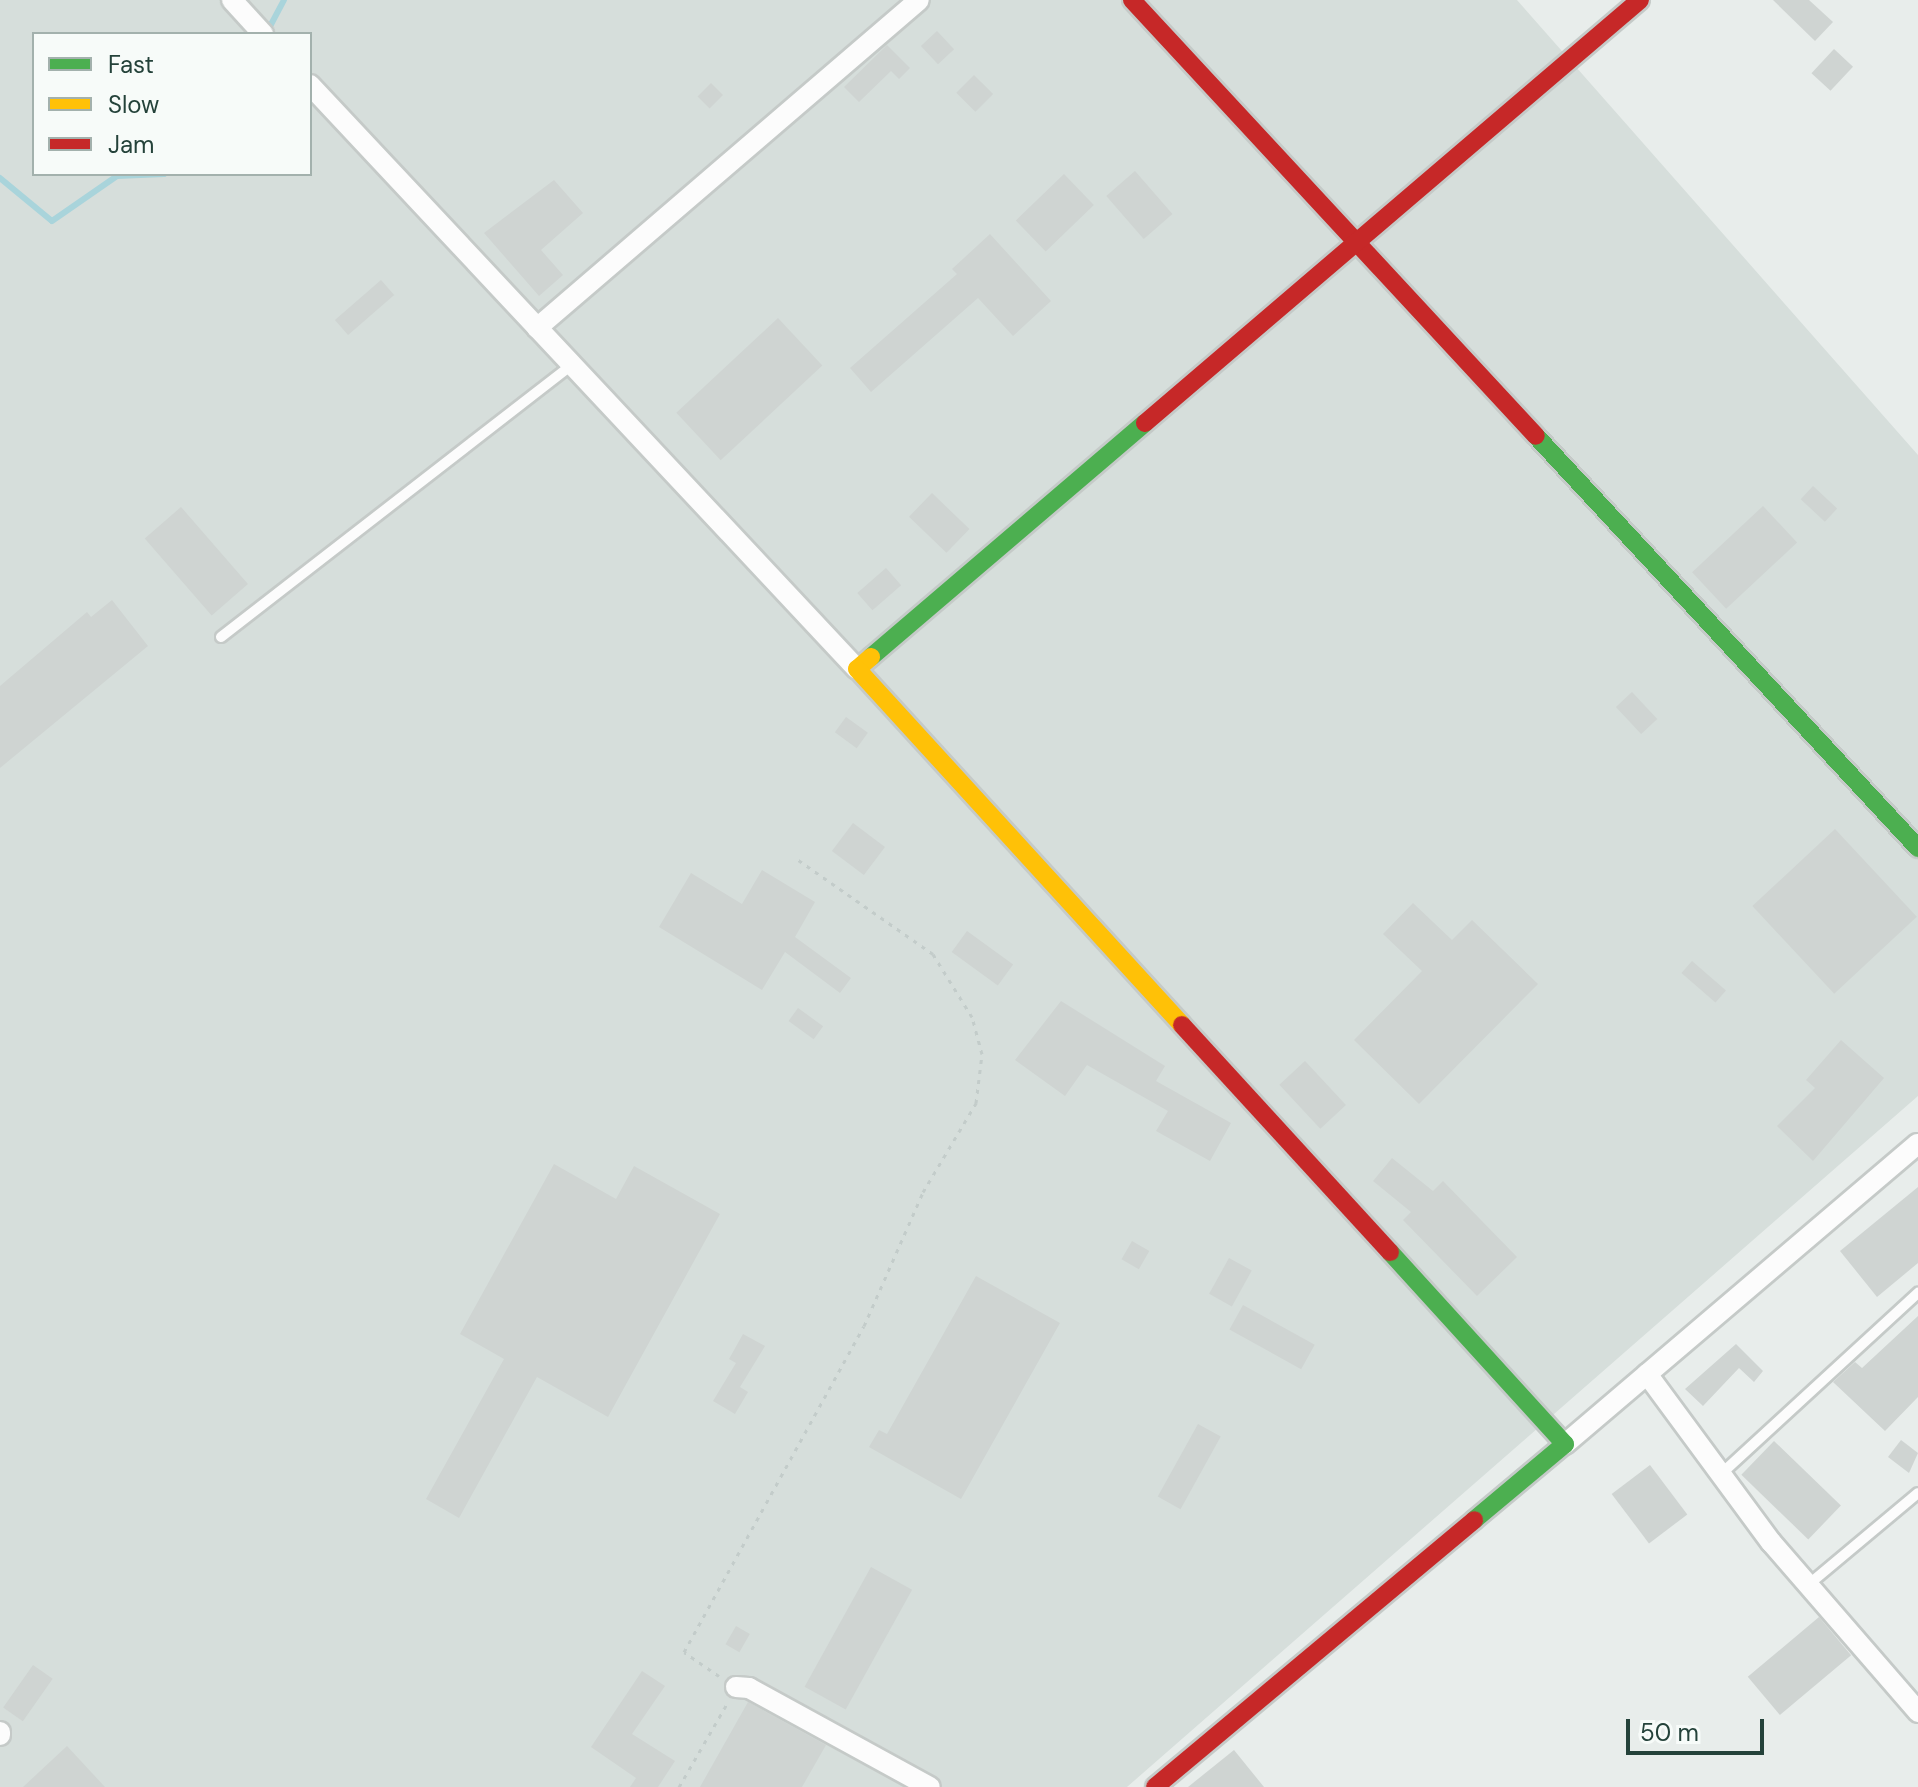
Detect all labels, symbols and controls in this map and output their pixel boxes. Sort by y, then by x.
legend [32,32,312,176]
text: Fast [108,49,154,80]
text: Slow [108,89,159,120]
text: Jam [108,129,154,160]
scale bar [1630,1703,1768,1753]
text: 50 m [1640,1717,1699,1748]

